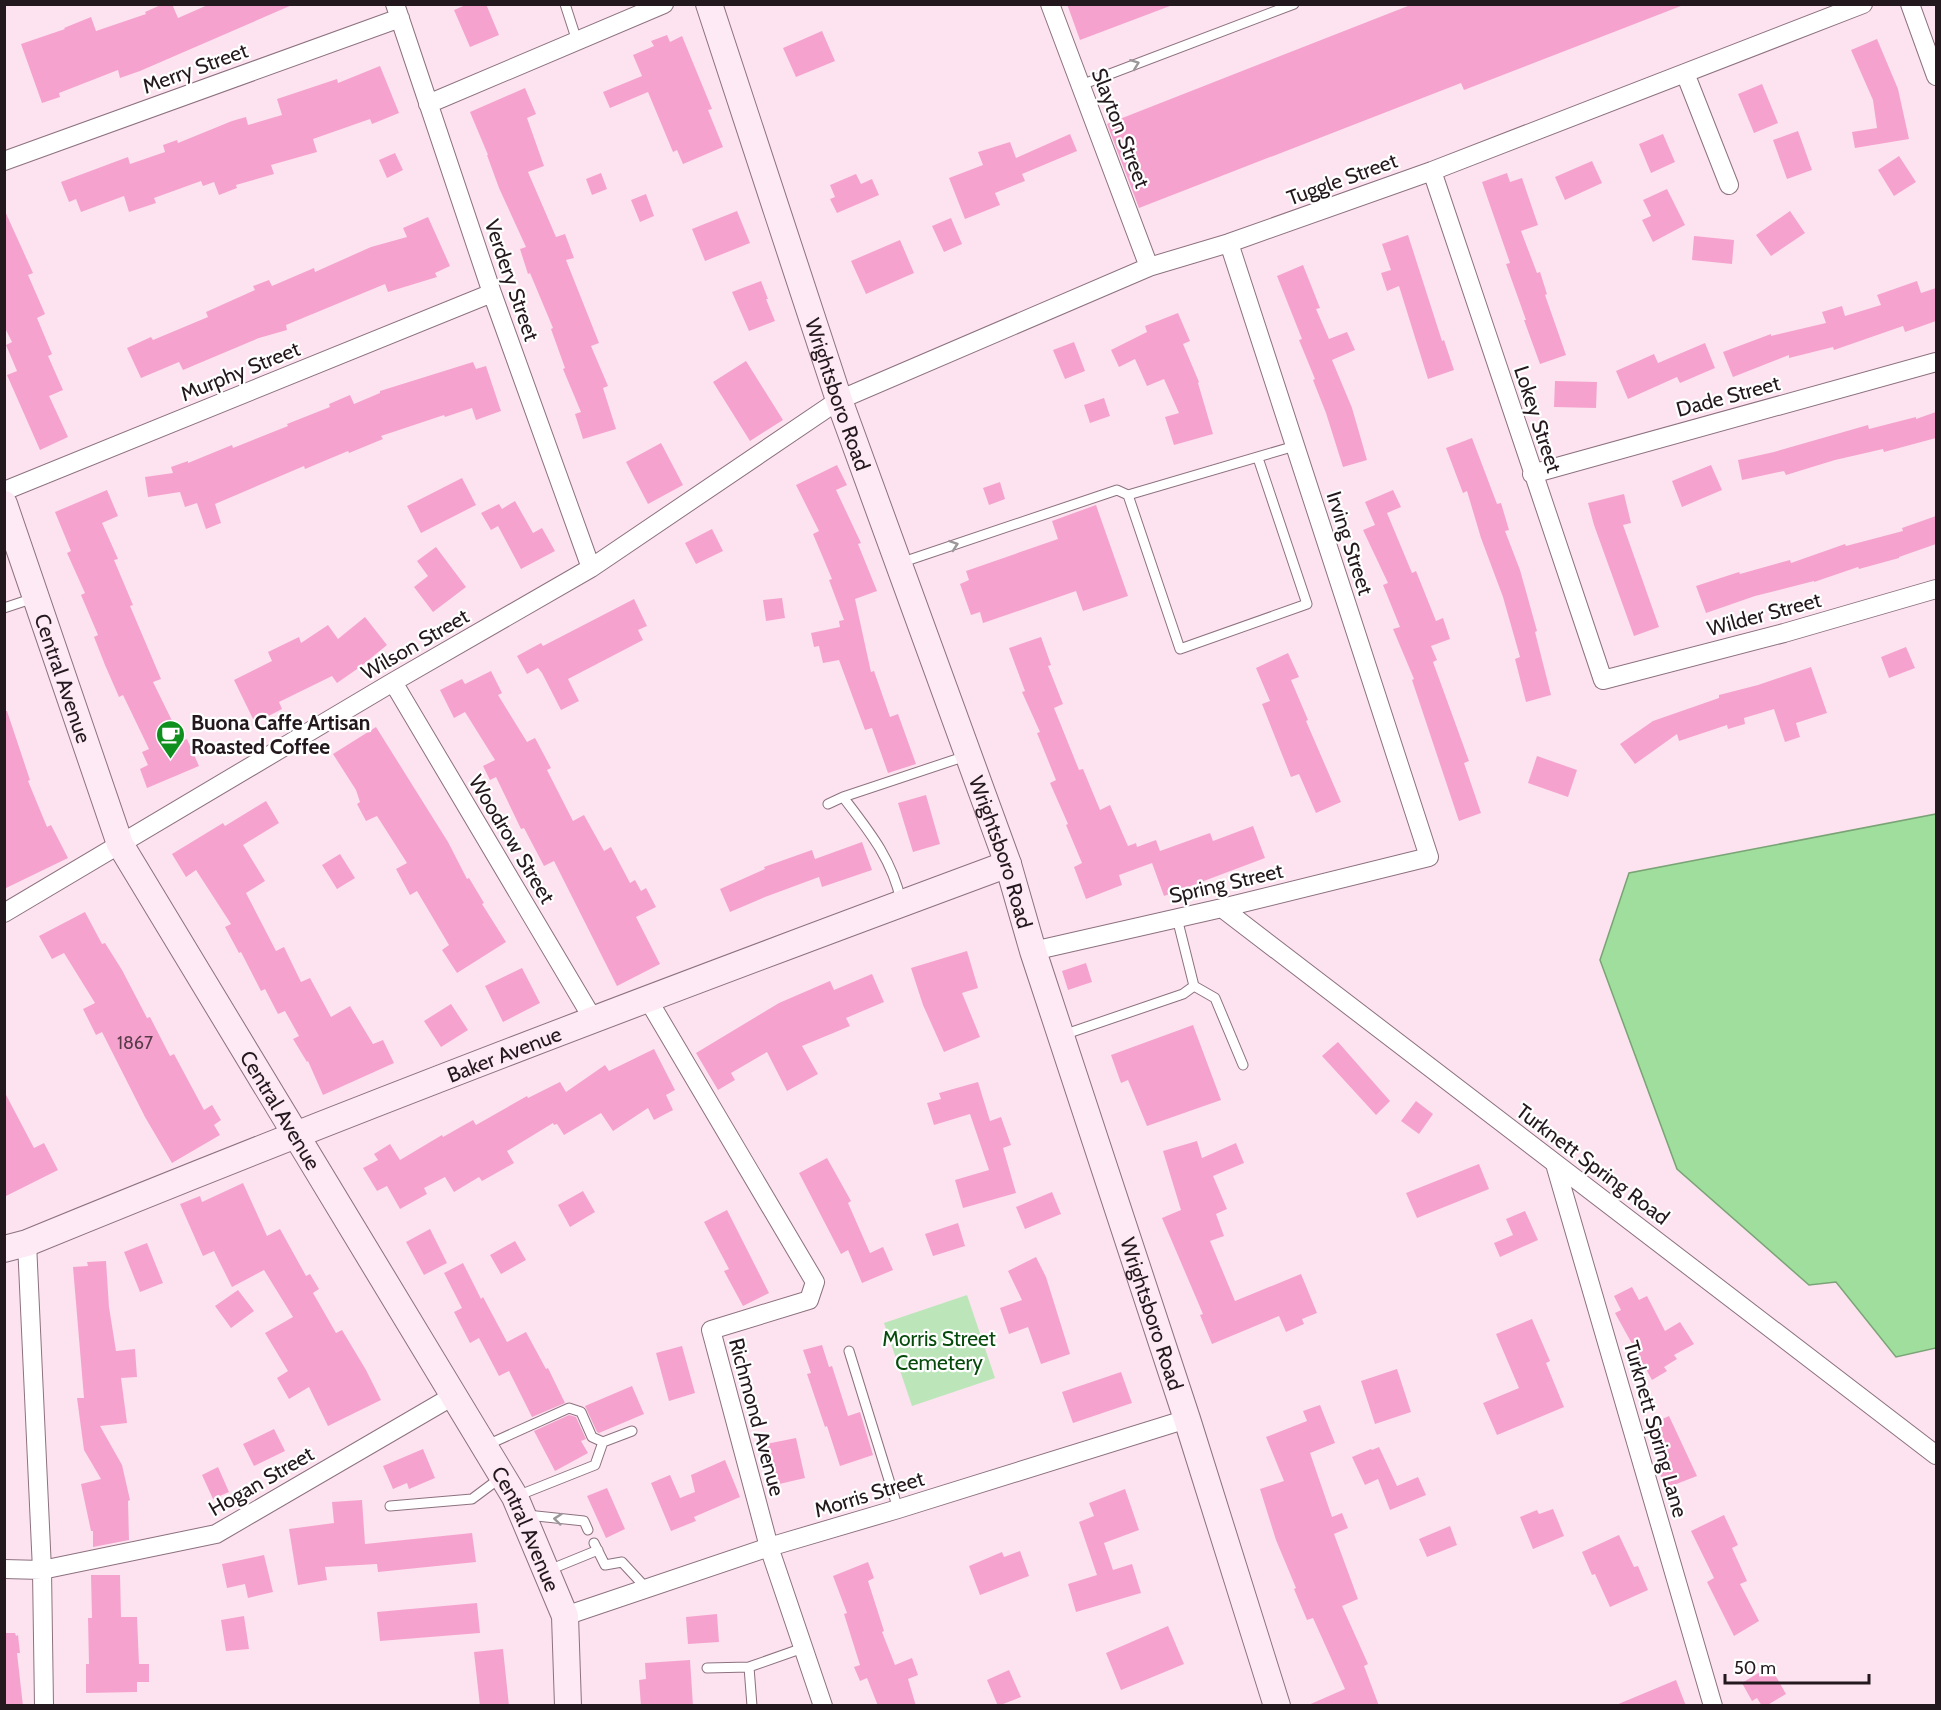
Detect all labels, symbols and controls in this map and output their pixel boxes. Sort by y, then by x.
street label: Merry Street [139,37,251,99]
one-way arrow [1129,59,1140,71]
street label: Slayton Street [1087,65,1155,191]
street label: Tuggle Street [1283,147,1401,211]
street label: Verdery Street [480,216,544,344]
street label: Wrightsboro Road [800,315,876,474]
street label: Murphy Street [177,336,303,406]
street label: Lokey Street [1509,362,1567,476]
street label: Dade Street [1673,370,1783,422]
street label: Irving Street [1322,488,1378,598]
one-way arrow [948,540,959,553]
street label: Wilder Street [1704,587,1824,641]
street label: Wilson Street [357,603,473,685]
street label: Central Avenue [30,610,97,746]
place label: Buona Caffe Artisan Roasted Coffee [191,710,370,759]
cafe icon: Buona Caffe Artisan Roasted Coffee [154,718,186,760]
street label: Woodrow Street [464,770,560,908]
street label: Wrightsboro Road [964,772,1038,931]
street label: Spring Street [1167,858,1285,908]
street label: Baker Avenue [443,1020,565,1087]
house number: 1867 [117,1032,153,1054]
street label: Central Avenue [235,1046,327,1174]
street label: Turknett Spring Road [1512,1098,1674,1230]
street label: Wrightsboro Road [1116,1234,1189,1393]
park label: Morris Street Cemetery [882,1326,996,1375]
street label: Richmond Avenue [724,1335,790,1499]
street label: Turknett Spring Lane [1619,1338,1693,1520]
street label: Hogan Street [204,1441,318,1521]
street label: Central Avenue [487,1461,566,1595]
street label: Morris Street [811,1465,927,1523]
one-way arrow [553,1513,562,1526]
scale bar [1725,1647,1869,1685]
text: 50 m [1734,1657,1776,1679]

